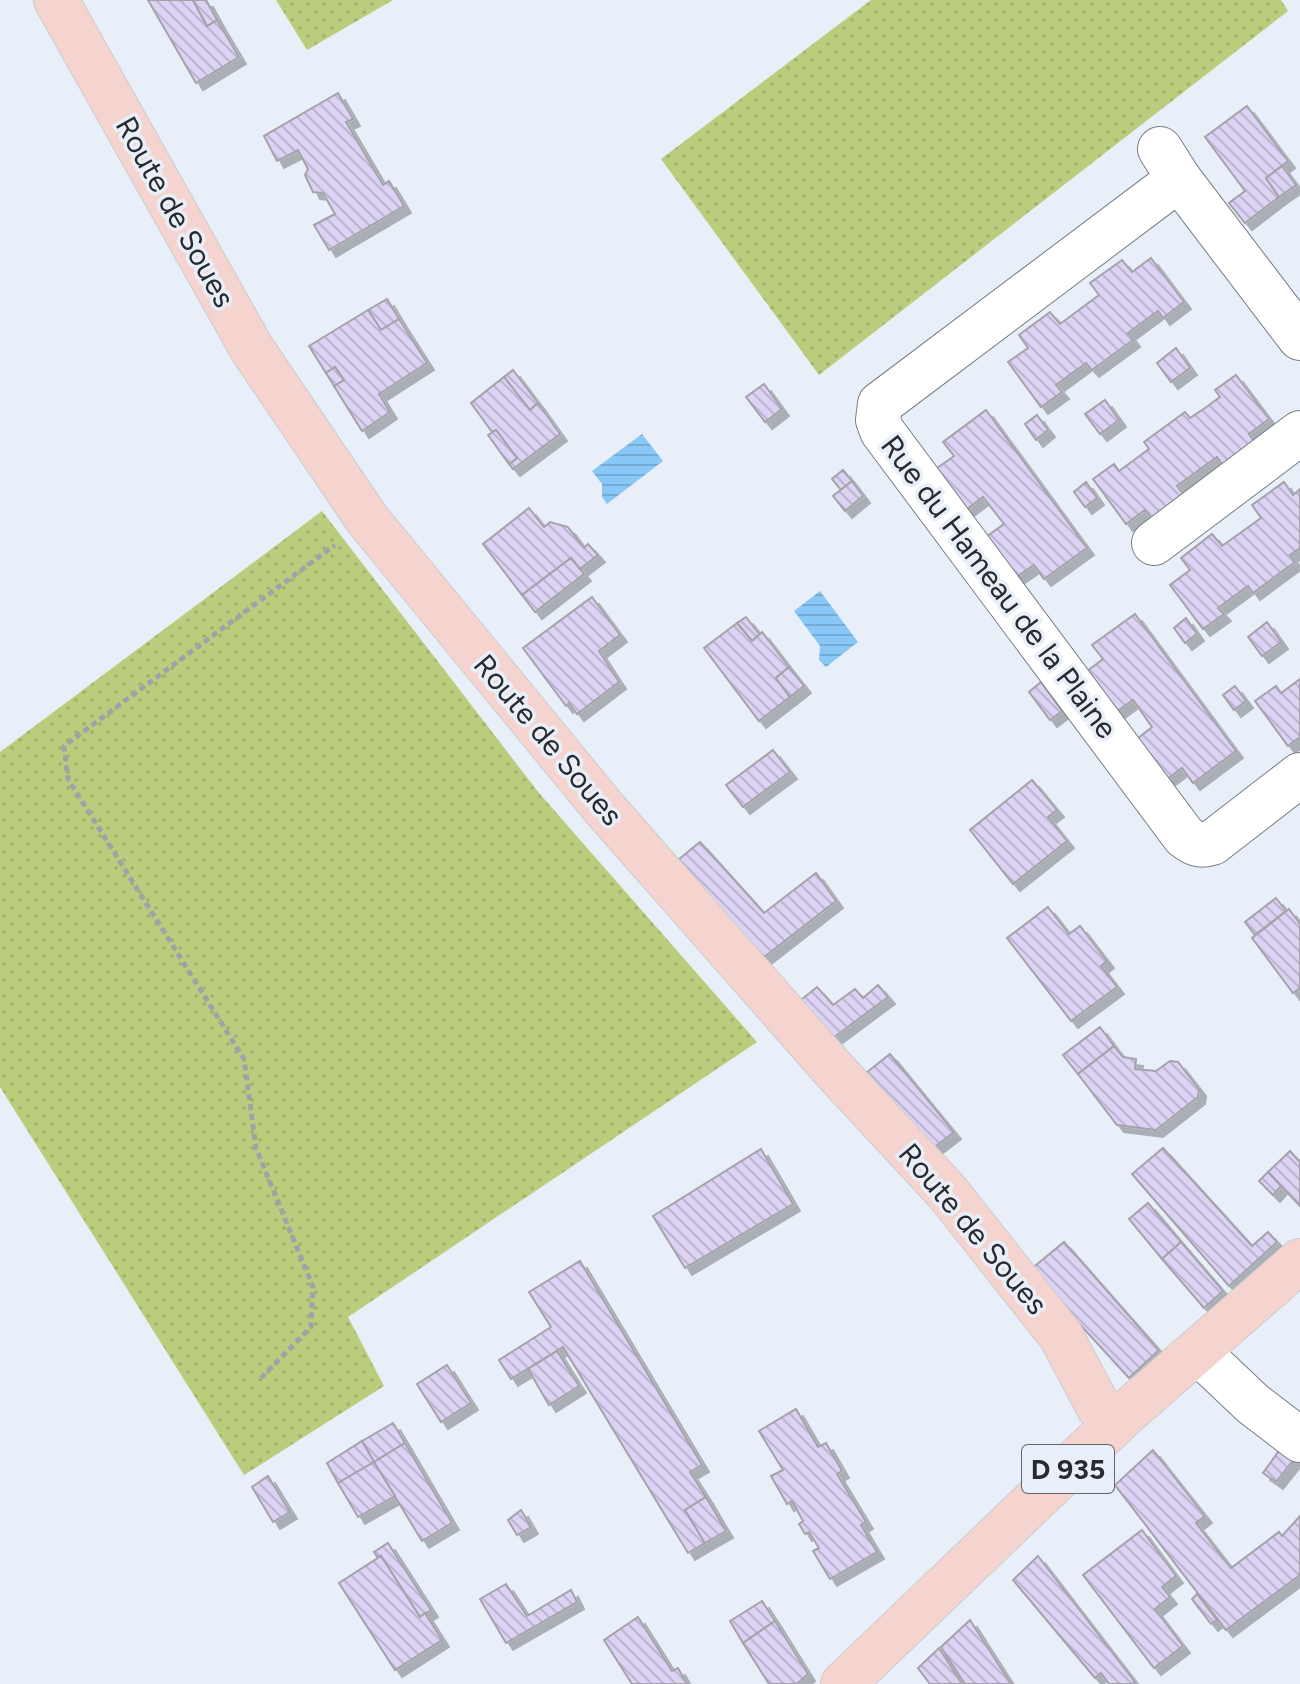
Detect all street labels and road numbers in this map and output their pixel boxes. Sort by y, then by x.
street label: Route de Soues [108,110,243,314]
street label: Rue du Hameau de la Plaine [873,428,1126,746]
street label: Route de Soues [466,646,631,833]
street label: Route de Soues [891,1135,1056,1322]
road number: D 935 [1022,1445,1114,1493]

